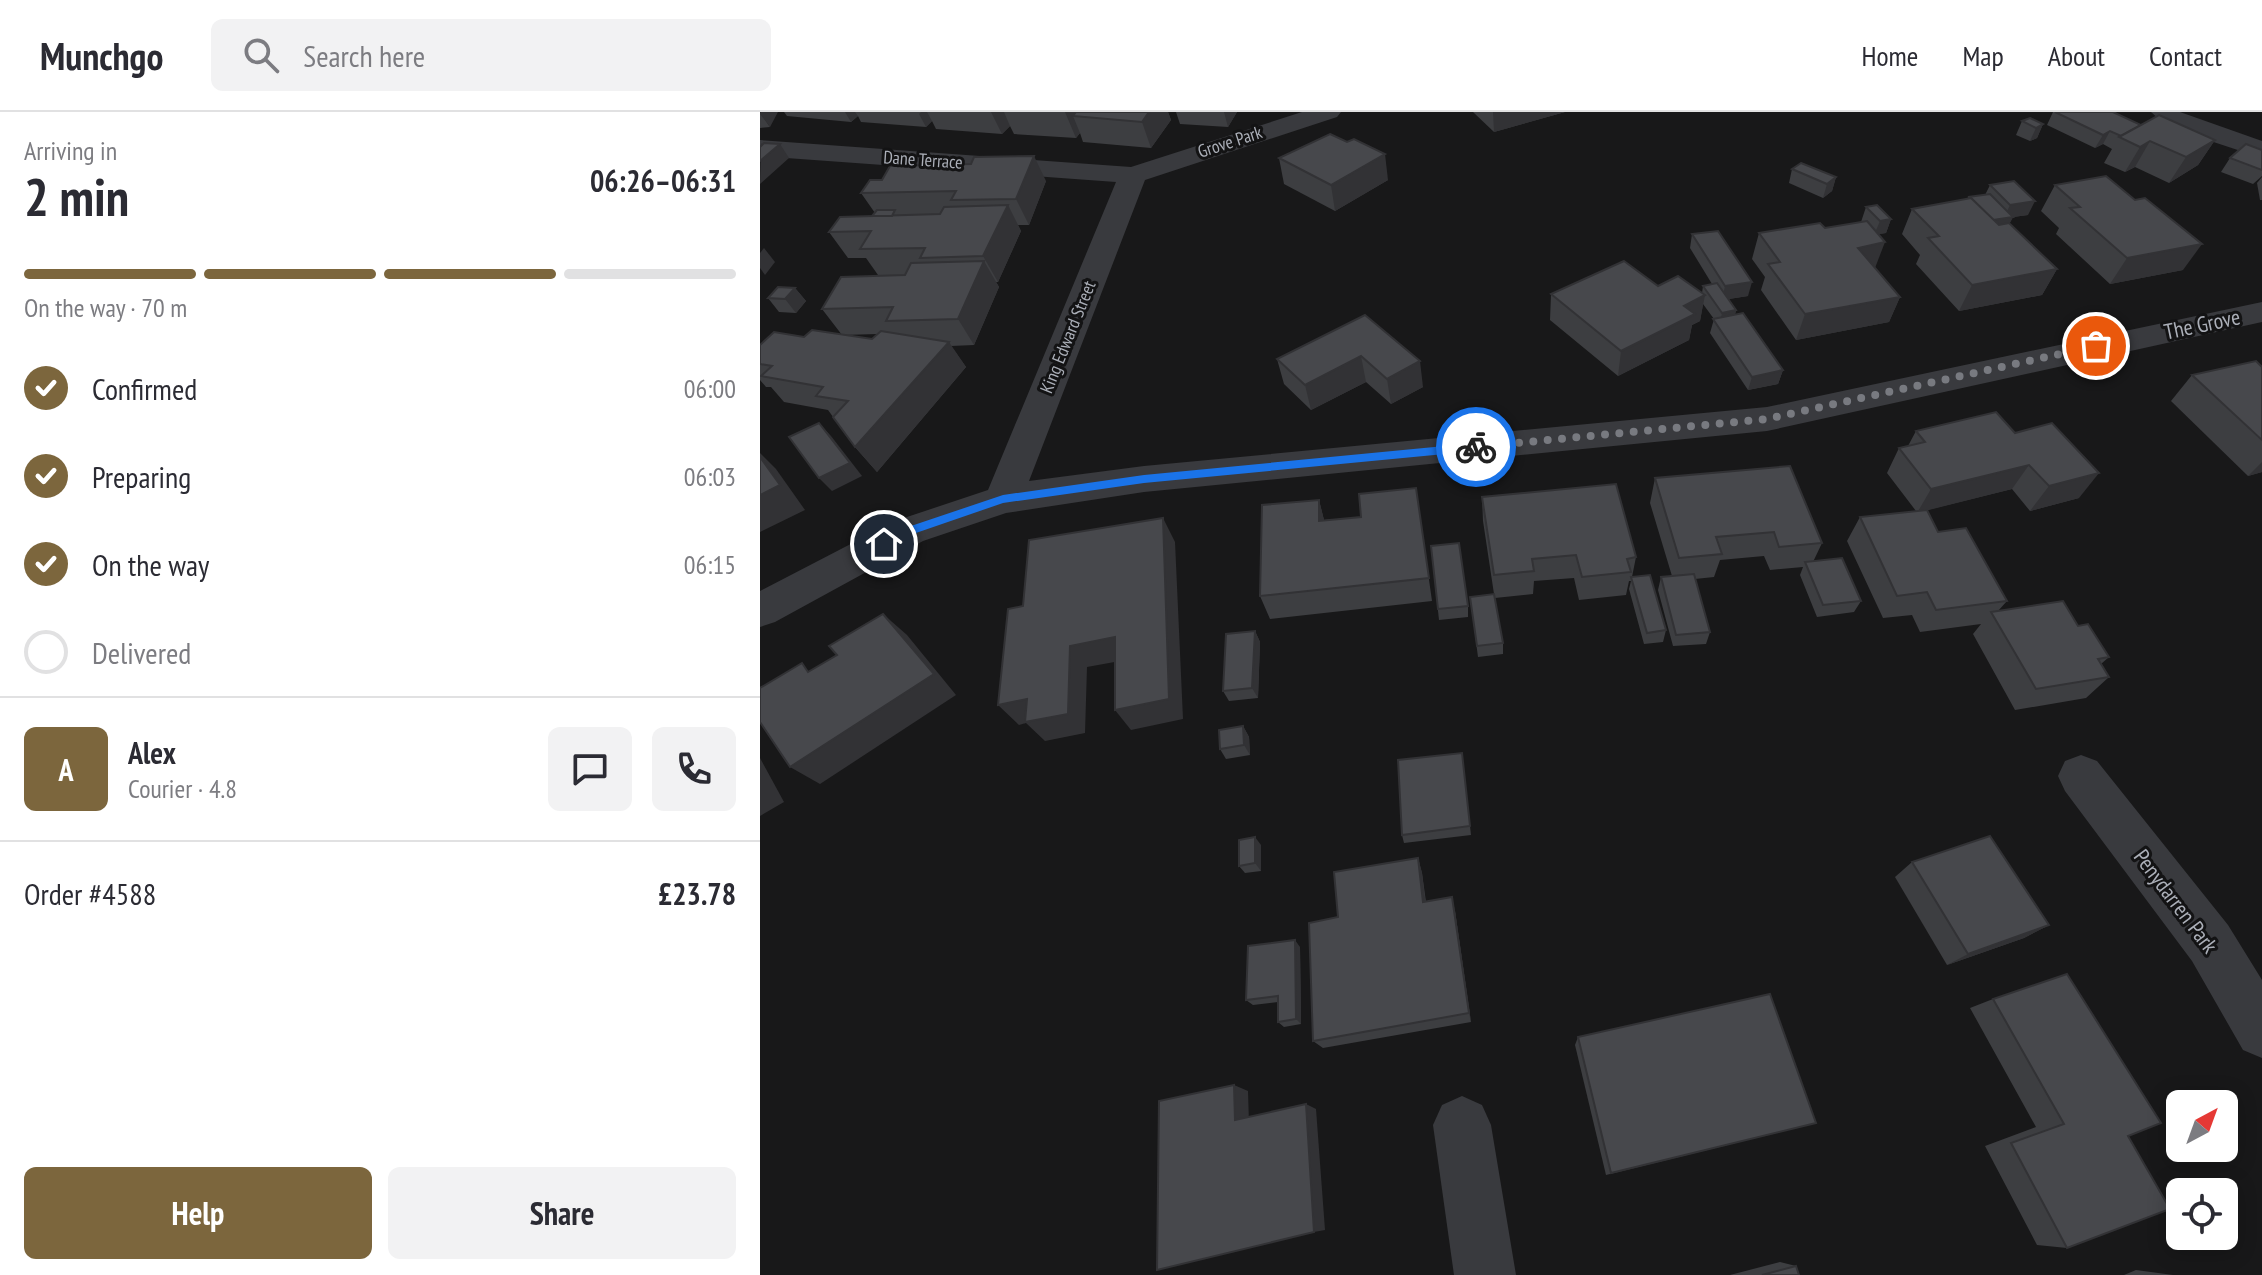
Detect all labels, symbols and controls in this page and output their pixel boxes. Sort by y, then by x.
search box [211,19,771,91]
text: Munchgo [40,31,163,80]
icon: search [239,33,283,77]
text: Search here [303,36,425,75]
text: Home [1862,37,1918,74]
text: Map [1962,37,2004,74]
text: About [2048,37,2105,74]
text: Contact [2149,37,2222,74]
street label: Grove Park [1195,120,1265,163]
text: Arriving in [24,134,117,167]
street label: Dane Terrace [883,145,964,174]
text: 06:26–06:31 [590,161,736,200]
text: 2 min [24,163,129,230]
street label: King Edward Street [1035,277,1101,396]
text: On the way · 70 m [24,291,187,324]
street label: The Grove [2161,302,2243,346]
pin [2062,312,2130,380]
icon: bag [2074,324,2118,368]
icon: check [24,366,68,410]
text: Confirmed [92,369,197,408]
text: 06:00 [684,372,736,405]
courier [1436,407,1516,487]
icon: bike [1454,425,1498,469]
icon: check [24,454,68,498]
text: Preparing [92,457,191,496]
text: 06:03 [684,460,736,493]
pin [850,510,918,578]
icon: home [862,522,906,566]
icon: check [24,542,68,586]
text: On the way [92,545,209,584]
text: 06:15 [684,548,736,581]
text: Delivered [92,633,191,672]
button: chat [548,727,632,811]
button: phone [652,727,736,811]
text: Alex [128,733,176,772]
text: A [58,750,74,789]
text: Courier · 4.8 [128,772,237,805]
street label: Penydarren Park [2128,844,2224,959]
text: Order #4588 [24,874,156,913]
text: £23.78 [658,874,736,913]
north arrow [2166,1090,2238,1162]
map controls [2166,1090,2238,1250]
button: Help [24,1167,372,1259]
button: Share [388,1167,736,1259]
button: locate [2166,1178,2238,1250]

